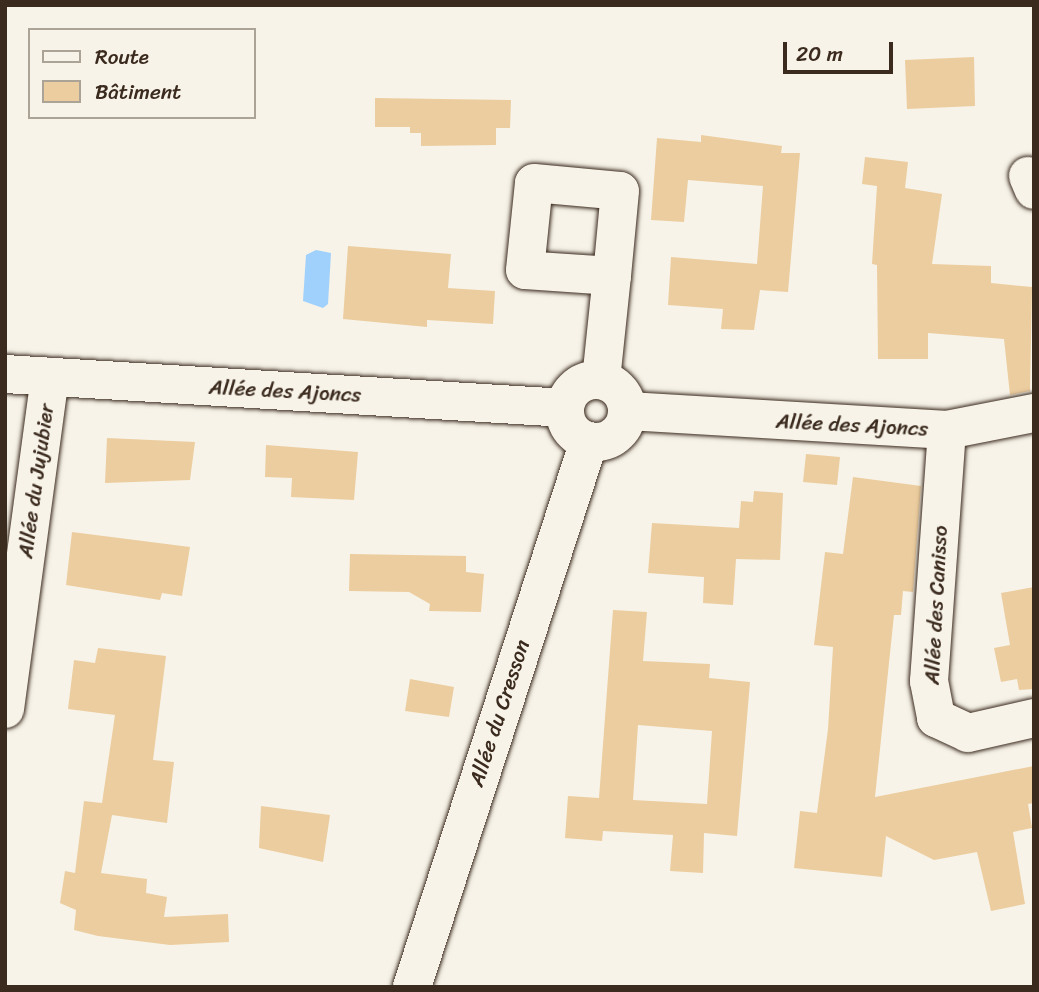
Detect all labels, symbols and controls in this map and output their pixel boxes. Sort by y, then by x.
legend [28,28,256,119]
scale bar [787,28,897,72]
text: 20 m [796,35,843,73]
text: Route [95,38,149,76]
text: Bâtiment [95,73,181,111]
street label: Allée des Ajoncs [208,374,362,408]
street label: Allée du Jujubier [13,402,59,560]
street label: Allée des Ajoncs [775,408,929,442]
street label: Allée des Canisso [919,525,953,685]
street label: Allée du Cresson [463,636,535,790]

